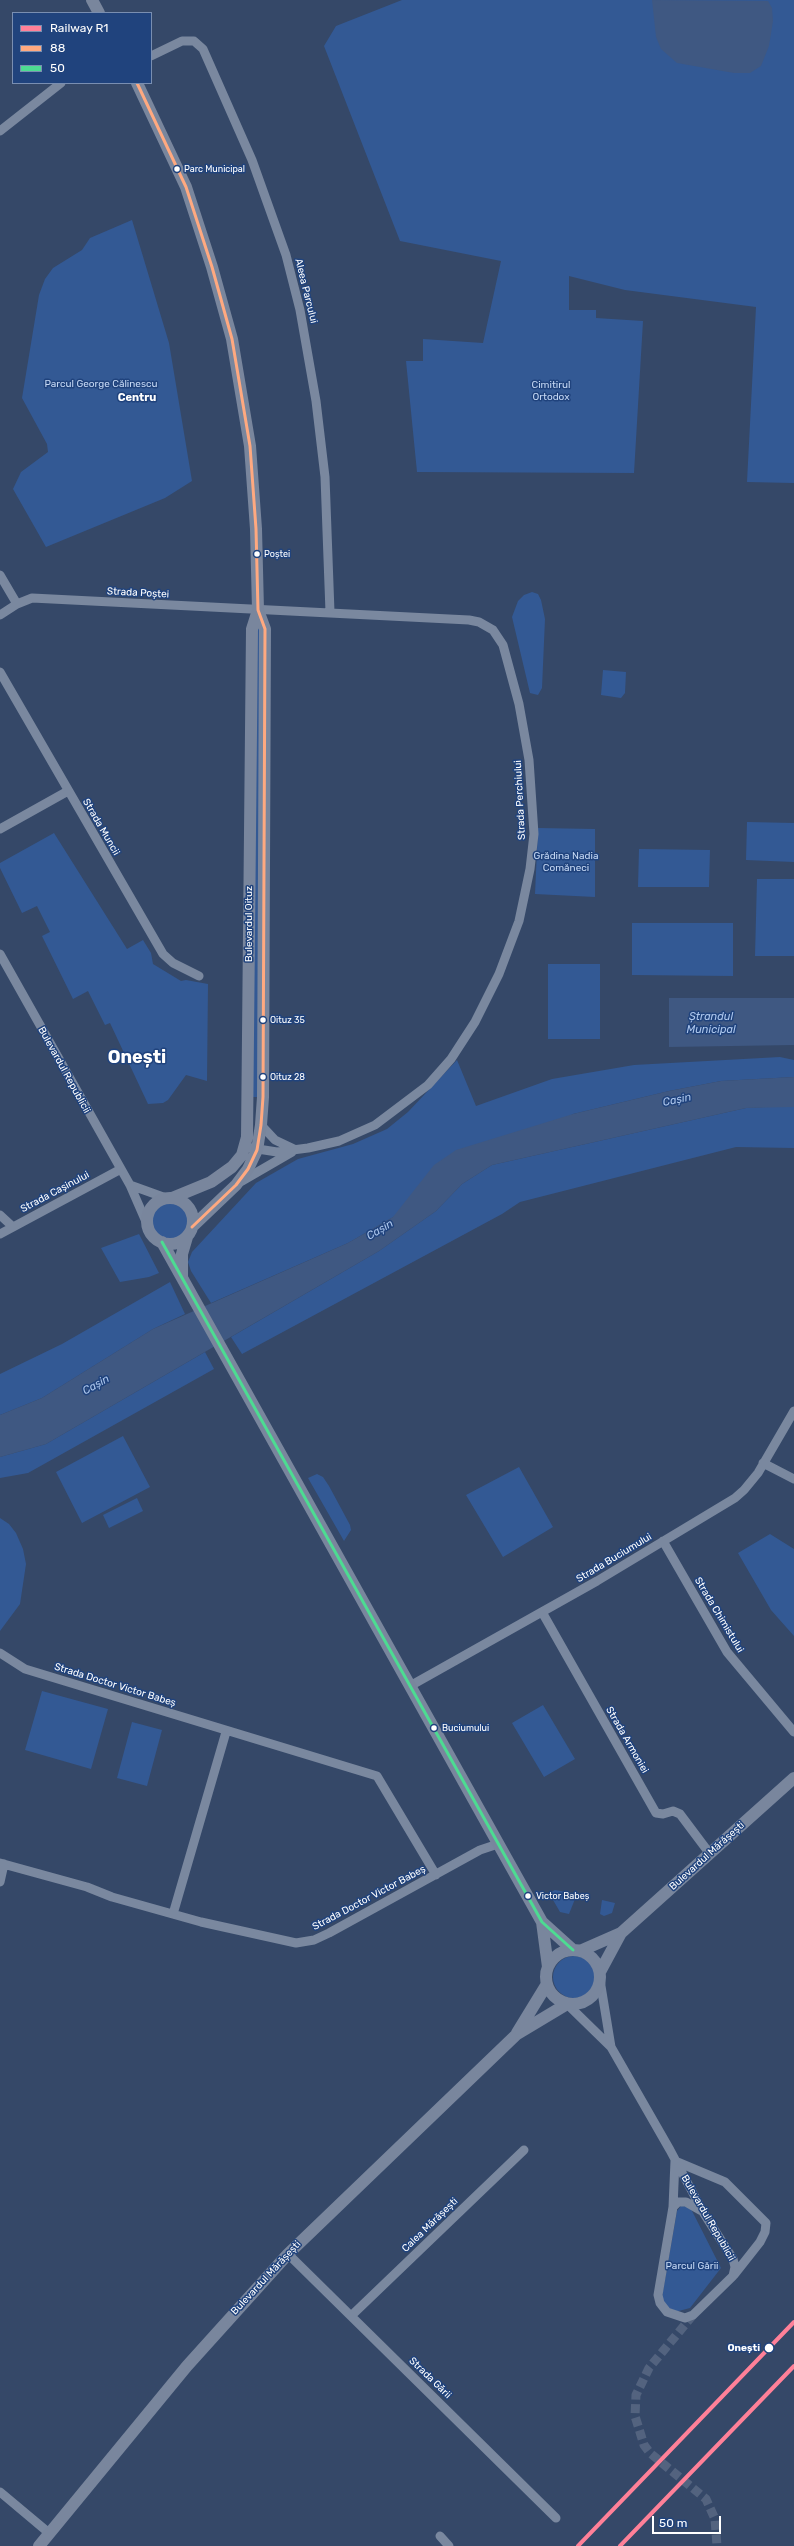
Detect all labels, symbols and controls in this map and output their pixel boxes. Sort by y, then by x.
legend [12,12,152,84]
text: Railway R1 [50,21,108,35]
text: 88 [50,41,65,55]
text: 50 [50,61,65,75]
marker: Parc Municipal [172,164,182,174]
place label: Parc Municipal [184,164,245,174]
street label: Aleea Parcului [292,257,320,325]
park label: Parcul George Călinescu [44,378,158,390]
park label: Cimitirul Ortodox [532,379,570,402]
district label: Centru [118,391,156,405]
marker: Poștei [252,549,262,559]
place label: Poștei [264,549,290,559]
street label: Strada Poștei [107,585,169,601]
street label: Strada Perchiului [512,760,528,840]
street label: Strada Muncii [80,796,122,858]
park label: Grădina Nadia Comăneci [534,850,598,874]
street label: Bulevardul Oituz [243,886,255,962]
water label: Ștrandul Municipal [686,1010,736,1036]
marker: Oituz 35 [258,1015,268,1025]
place label: Oituz 35 [270,1015,305,1025]
street label: Bulevardul Republicii [35,1025,93,1115]
district label: Onești [108,1047,166,1069]
marker: Oituz 28 [258,1072,268,1082]
place label: Oituz 28 [270,1072,305,1082]
water label: Cașin [662,1091,692,1109]
street label: Strada Cașinului [19,1169,91,1215]
water label: Cașin [364,1217,396,1243]
water label: Cașin [80,1372,112,1398]
street label: Strada Buciumului [574,1531,654,1585]
street label: Strada Chimistului [692,1575,746,1655]
street label: Strada Doctor Victor Babeș [53,1661,177,1709]
street label: Strada Armoniei [603,1705,651,1775]
marker: Buciumului [429,1723,439,1733]
place label: Buciumului [442,1723,489,1733]
street label: Bulevardul Mărășești [667,1819,747,1893]
street label: Strada Doctor Victor Babeș [310,1863,428,1933]
marker: Victor Babeș [523,1891,533,1901]
place label: Victor Babeș [536,1891,589,1901]
street label: Bulevardul Republicii [679,2173,737,2263]
street label: Calea Mărășești [400,2195,460,2255]
street label: Bulevardul Mărășești [229,2239,303,2317]
park label: Parcul Gării [666,2260,718,2272]
place label: Onești [727,2342,760,2354]
marker: Onești [763,2342,775,2354]
street label: Strada Gării [406,2355,454,2401]
scale bar [654,2508,723,2534]
text: 50 m [659,2516,687,2530]

